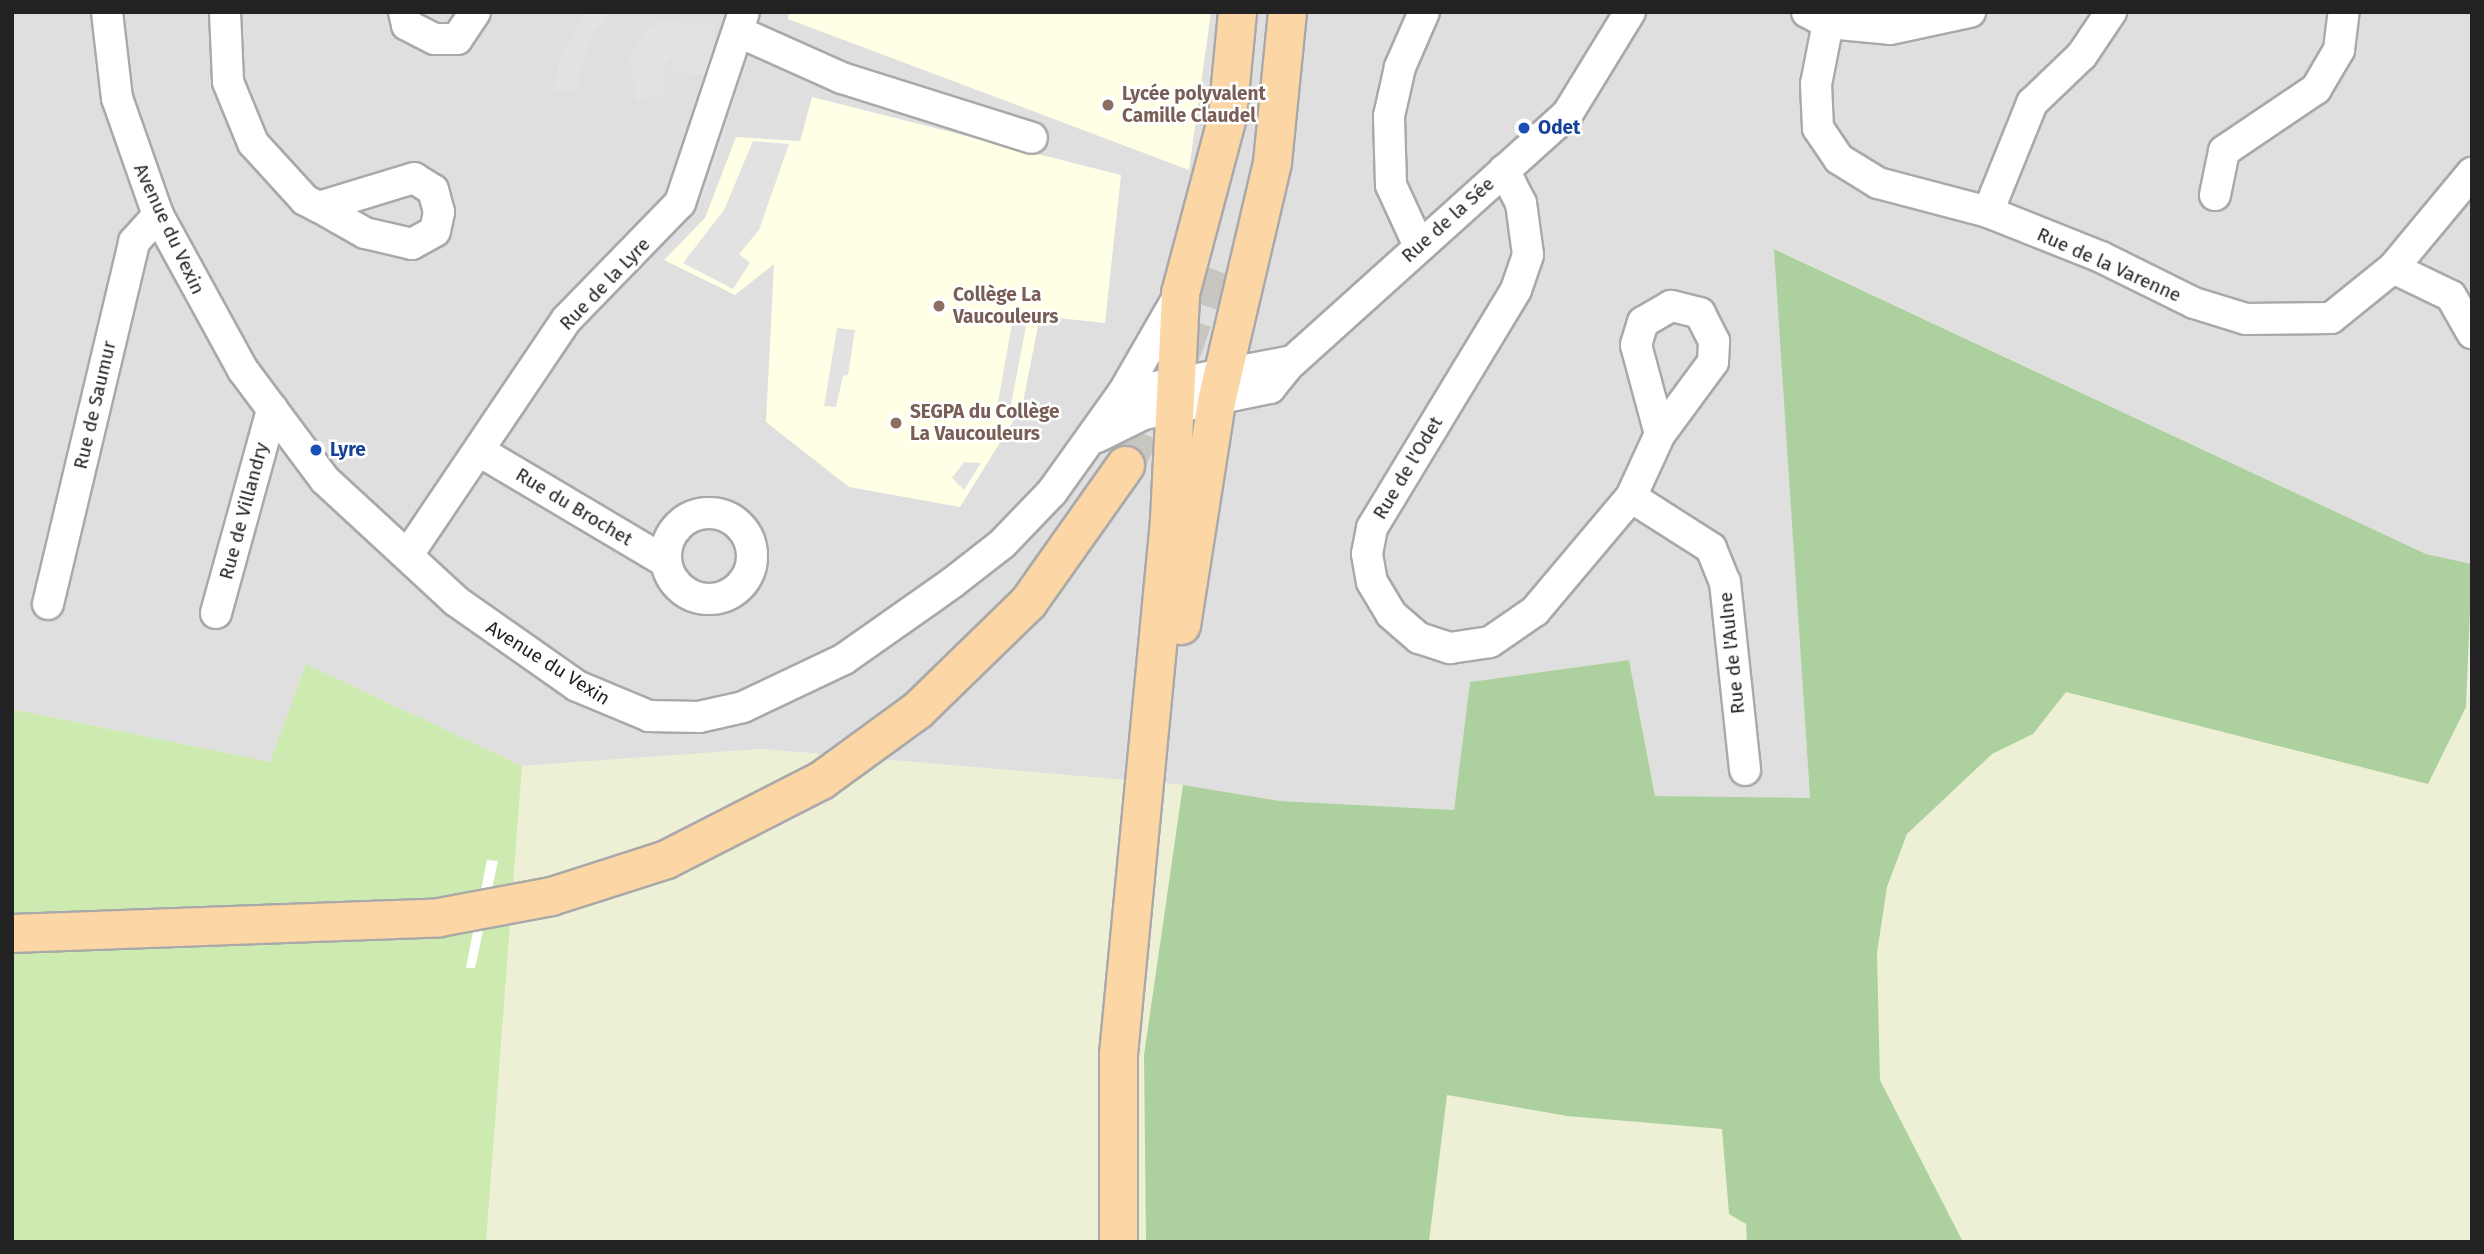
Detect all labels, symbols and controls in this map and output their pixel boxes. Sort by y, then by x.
place label: Lycée polyvalent Camille Claudel [1122,83,1266,127]
marker: Lycée polyvalent Camille Claudel [1100,97,1116,113]
place label: Odet [1538,117,1580,139]
marker: Odet [1516,120,1532,136]
street label: Avenue du Vexin [129,160,209,298]
street label: Rue de la Sée [1397,173,1499,267]
street label: Rue de la Varenne [2033,223,2185,307]
street label: Rue de la Lyre [555,233,655,335]
place label: Collège La Vaucouleurs [953,284,1059,328]
marker: Collège La Vaucouleurs [931,298,947,314]
street label: Rue de Saumur [69,339,121,471]
place label: SEGPA du Collège La Vaucouleurs [910,401,1059,445]
street label: Rue de l'Odet [1368,412,1448,524]
marker: SEGPA du Collège La Vaucouleurs [888,415,904,431]
place label: Lyre [330,439,366,461]
street label: Rue de Villandry [215,440,273,582]
marker: Lyre [308,442,324,458]
street label: Rue du Brochet [511,463,637,551]
street label: Rue de l'Aulne [1714,591,1750,715]
street label: Avenue du Vexin [482,616,614,710]

